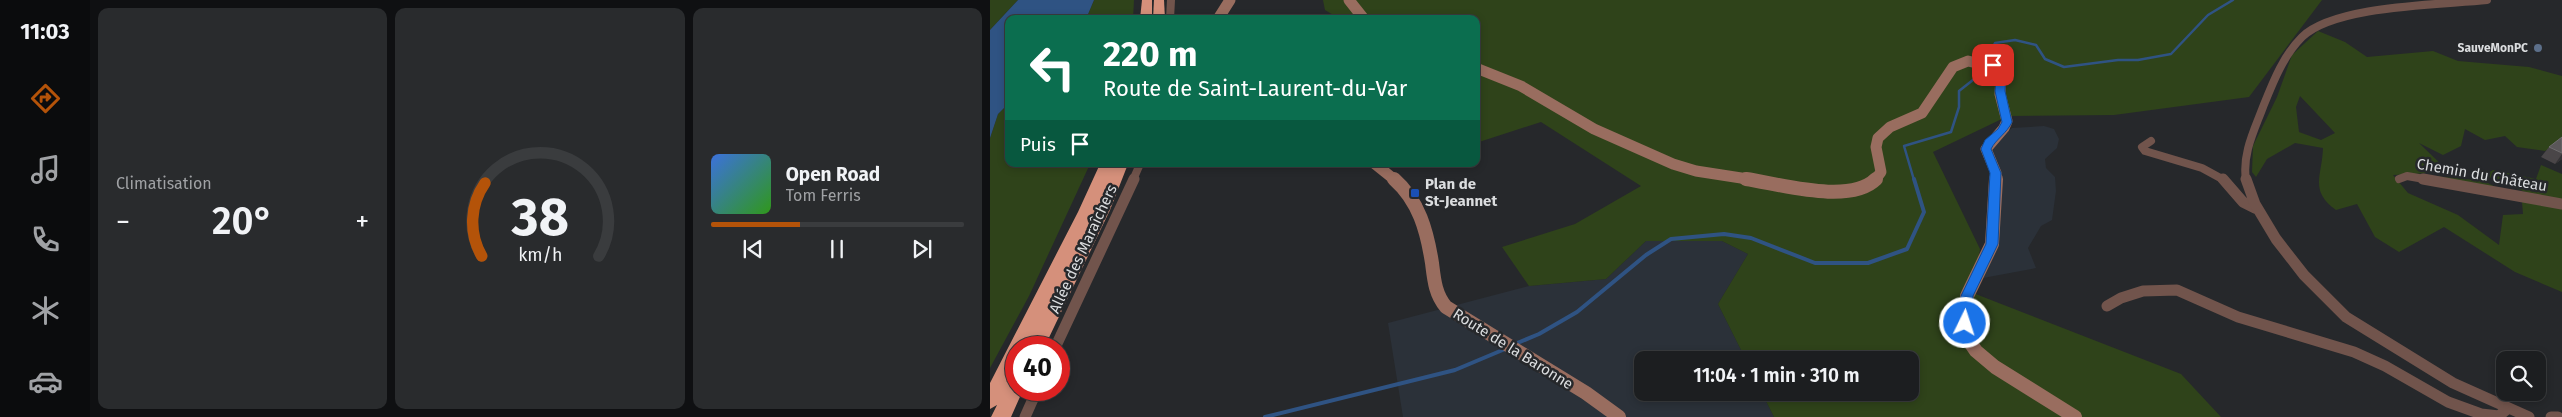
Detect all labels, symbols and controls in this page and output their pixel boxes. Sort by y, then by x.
text: 11:03 [20,18,70,45]
text: 220 m [1103,33,1198,75]
icon: left [1020,35,1085,100]
place label: SauveMonPC [2458,41,2528,55]
marker: SauveMonPC [2532,42,2544,54]
pin [1972,44,2014,86]
icon: arrive [1979,51,2007,79]
text: Route de Saint-Laurent-du-Var [1103,75,1407,102]
icon: directions [28,81,63,116]
icon: arrive [1066,130,1094,158]
text: Puis [1020,133,1056,156]
icon: music [28,152,63,187]
street label: Chemin du Château [2415,155,2549,195]
text: Open Road [786,163,880,186]
text: Climatisation [116,174,212,193]
place label: Plan de St-Jeannet [1425,175,1497,210]
street label: Allée des Maraîchers [1045,182,1121,316]
text: 38 [510,186,569,249]
text: Tom Ferris [786,186,861,205]
marker: Plan de St-Jeannet [1409,187,1421,199]
text: 20° [212,198,273,244]
text: − [116,205,130,238]
text: + [355,205,369,238]
icon: phone [28,222,63,257]
icon: previous [739,235,767,263]
icon: pause [823,235,851,263]
icon: next [908,235,936,263]
text: km/h [518,244,562,266]
icon: climate [28,293,63,328]
position arrow [1938,296,1990,348]
street label: Route de la Baronne [1450,305,1576,393]
speed limit sign: 40 [1005,336,1070,401]
map controls [2496,351,2546,401]
button: search [2496,351,2546,401]
icon: car [28,364,63,399]
text: 11:04 · 1 min · 310 m [1693,364,1860,387]

